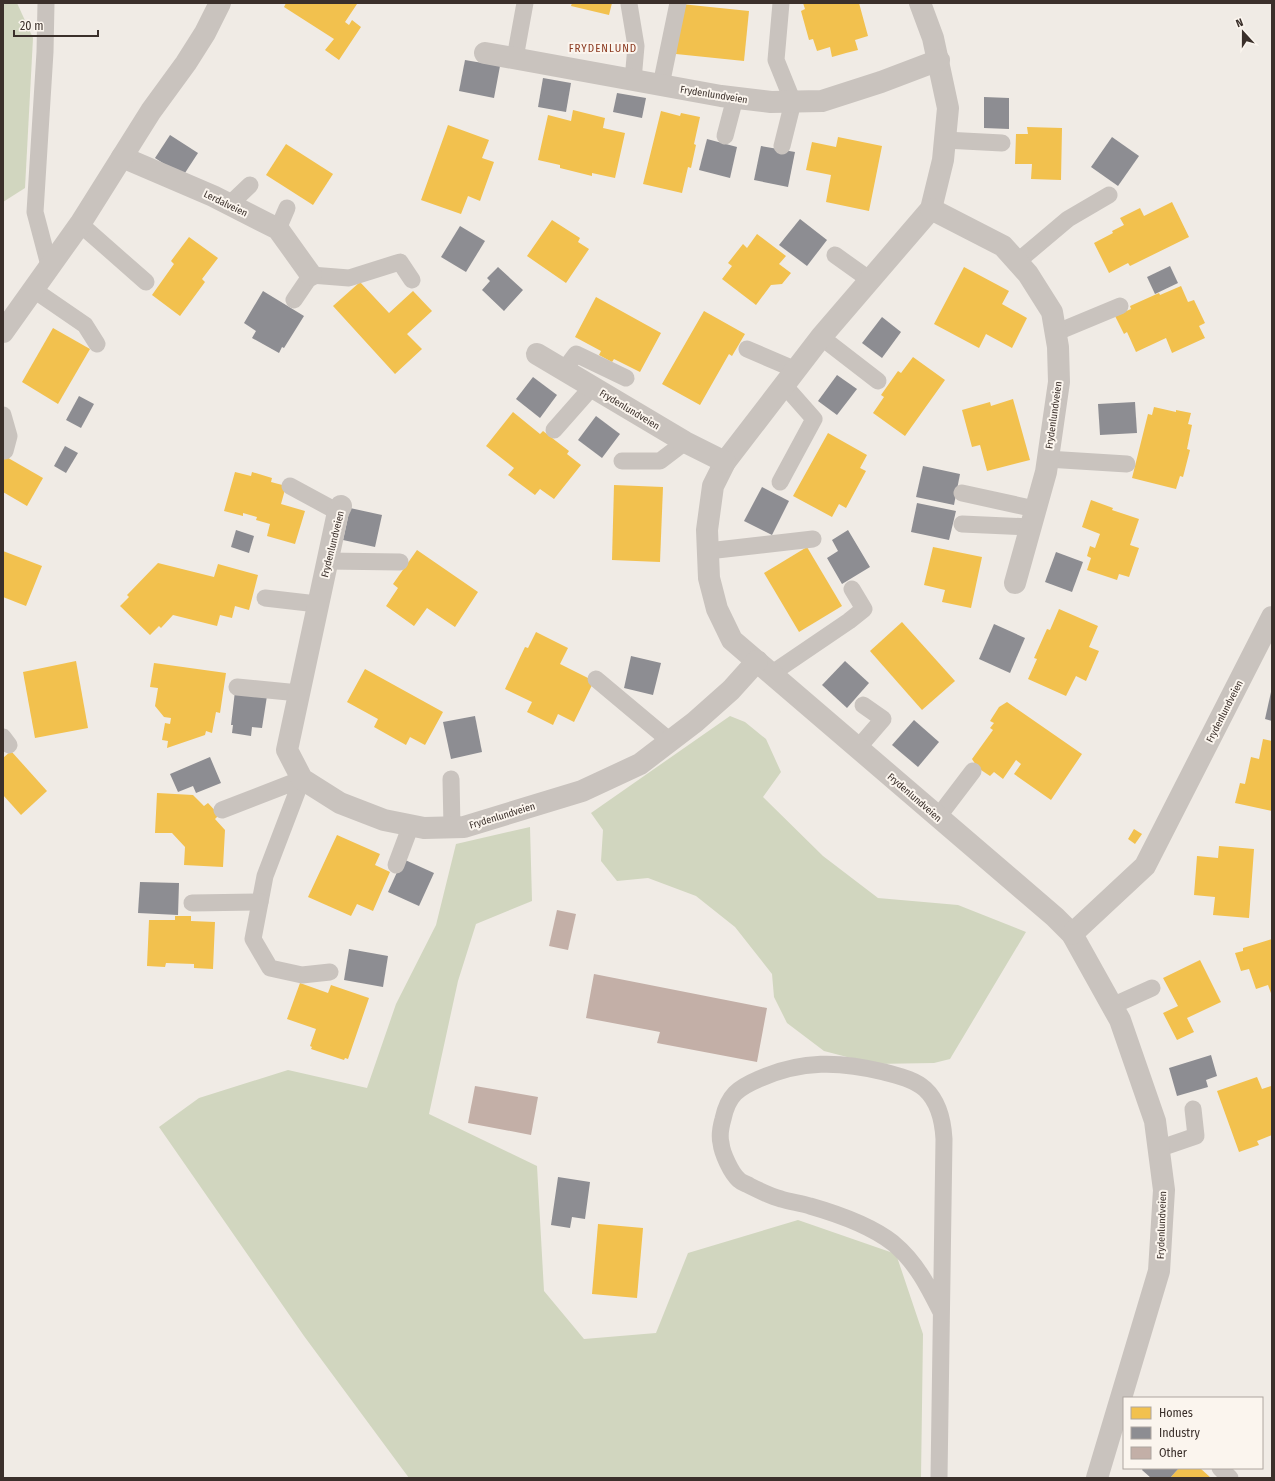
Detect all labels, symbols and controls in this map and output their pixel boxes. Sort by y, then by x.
scale bar [14,12,98,38]
north arrow [1223,12,1263,52]
text: N [1234,16,1245,30]
text: 20 m [20,19,44,33]
district label: FRYDENLUND [569,42,637,55]
street label: Frydenlundveien [679,84,748,106]
street label: Lerdalveien [202,188,249,220]
street label: Frydenlundveien [1043,381,1065,450]
street label: Frydenlundveien [597,387,662,433]
street label: Frydenlundveien [319,510,347,579]
street label: Frydenlundveien [1204,678,1246,745]
street label: Frydenlundveien [885,771,944,825]
street label: Frydenlundveien [468,800,537,832]
street label: Frydenlundveien [1155,1191,1169,1259]
legend [1123,1397,1263,1469]
text: Homes [1159,1406,1193,1420]
text: Industry [1159,1426,1200,1440]
text: Other [1159,1446,1188,1460]

